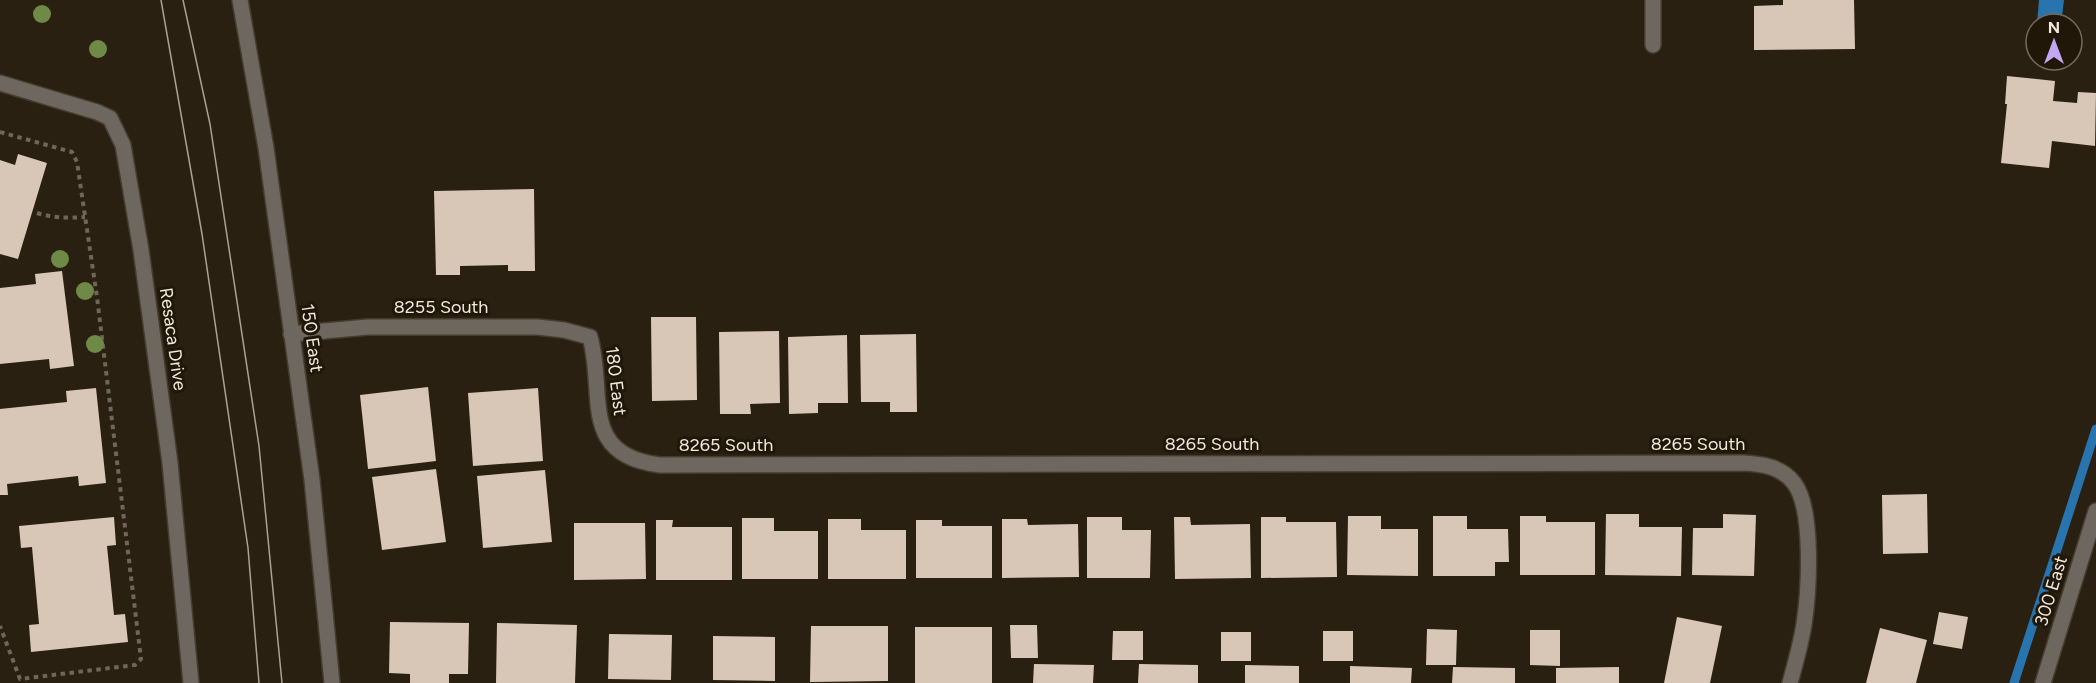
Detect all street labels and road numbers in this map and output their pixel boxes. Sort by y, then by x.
street label: Resaca Drive [155,286,191,392]
street label: 8255 South [394,296,488,318]
street label: 150 East [296,302,328,374]
street label: 180 East [601,345,631,417]
street label: 8265 South [1165,433,1259,455]
street label: 8265 South [1651,433,1745,455]
street label: 8265 South [679,434,773,456]
street label: 300 East [2030,553,2072,629]

